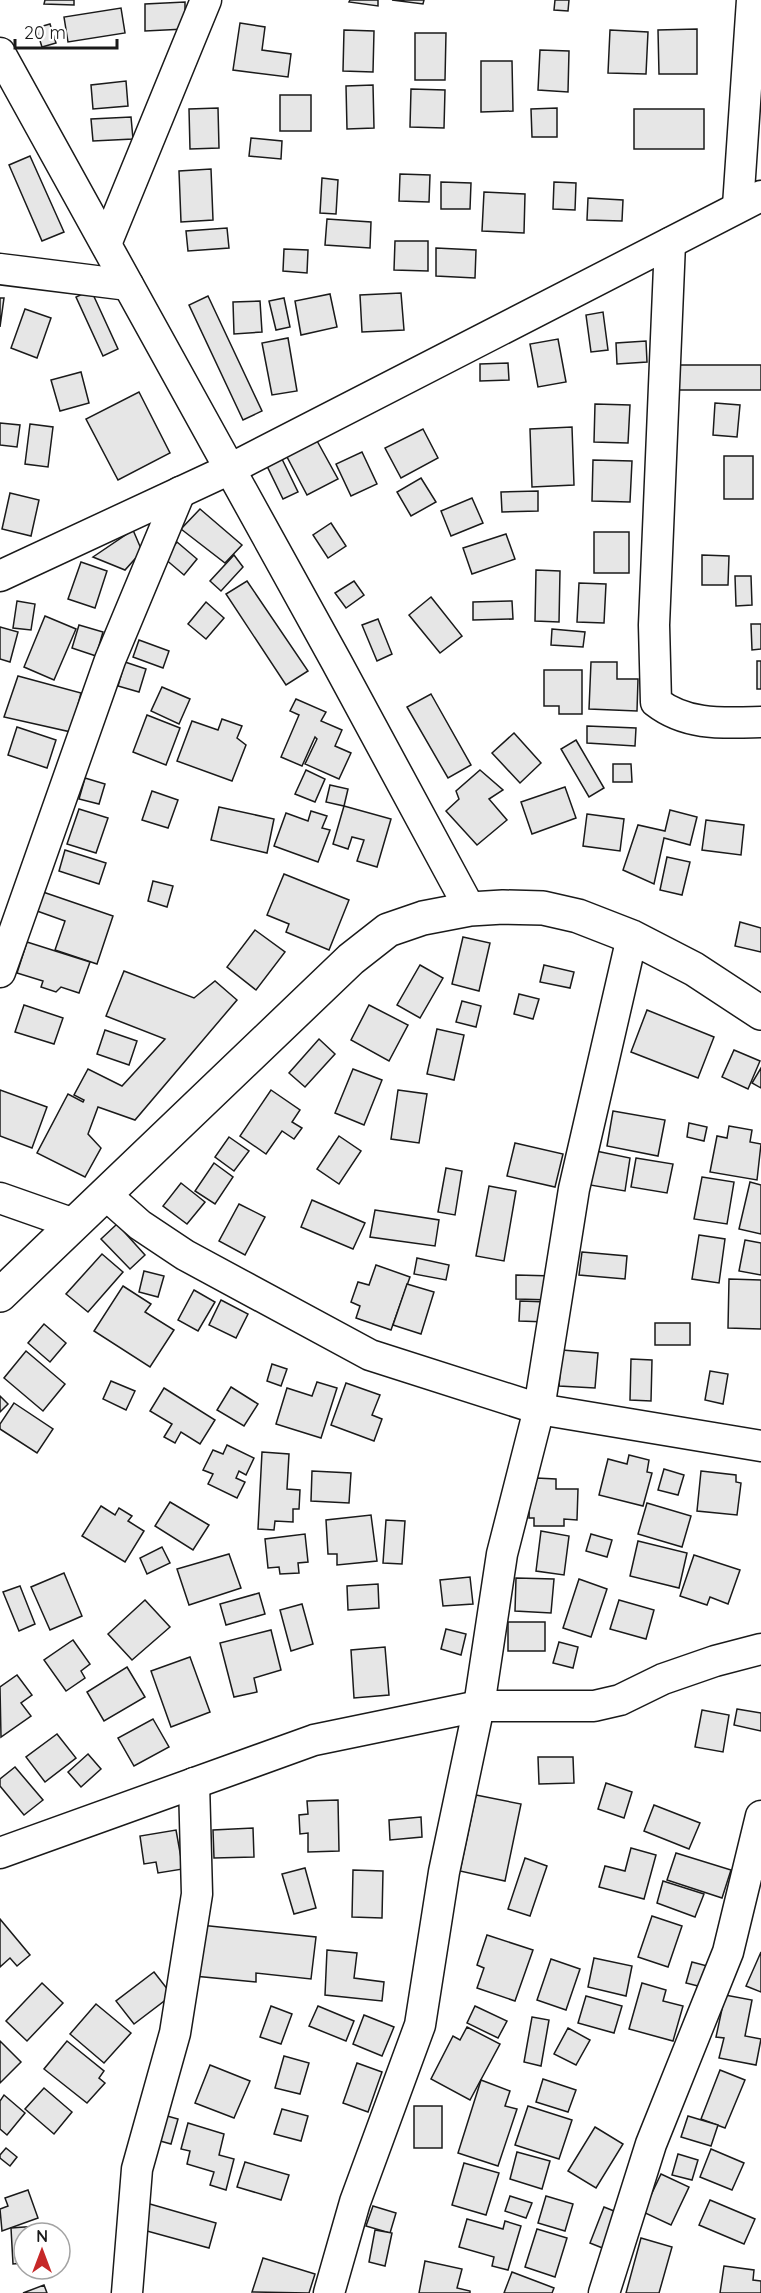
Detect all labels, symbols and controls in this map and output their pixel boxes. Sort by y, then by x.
scale bar [15,12,117,50]
text: 20 m [24,21,66,44]
north arrow [12,2221,72,2281]
text: N [36,2226,48,2246]

